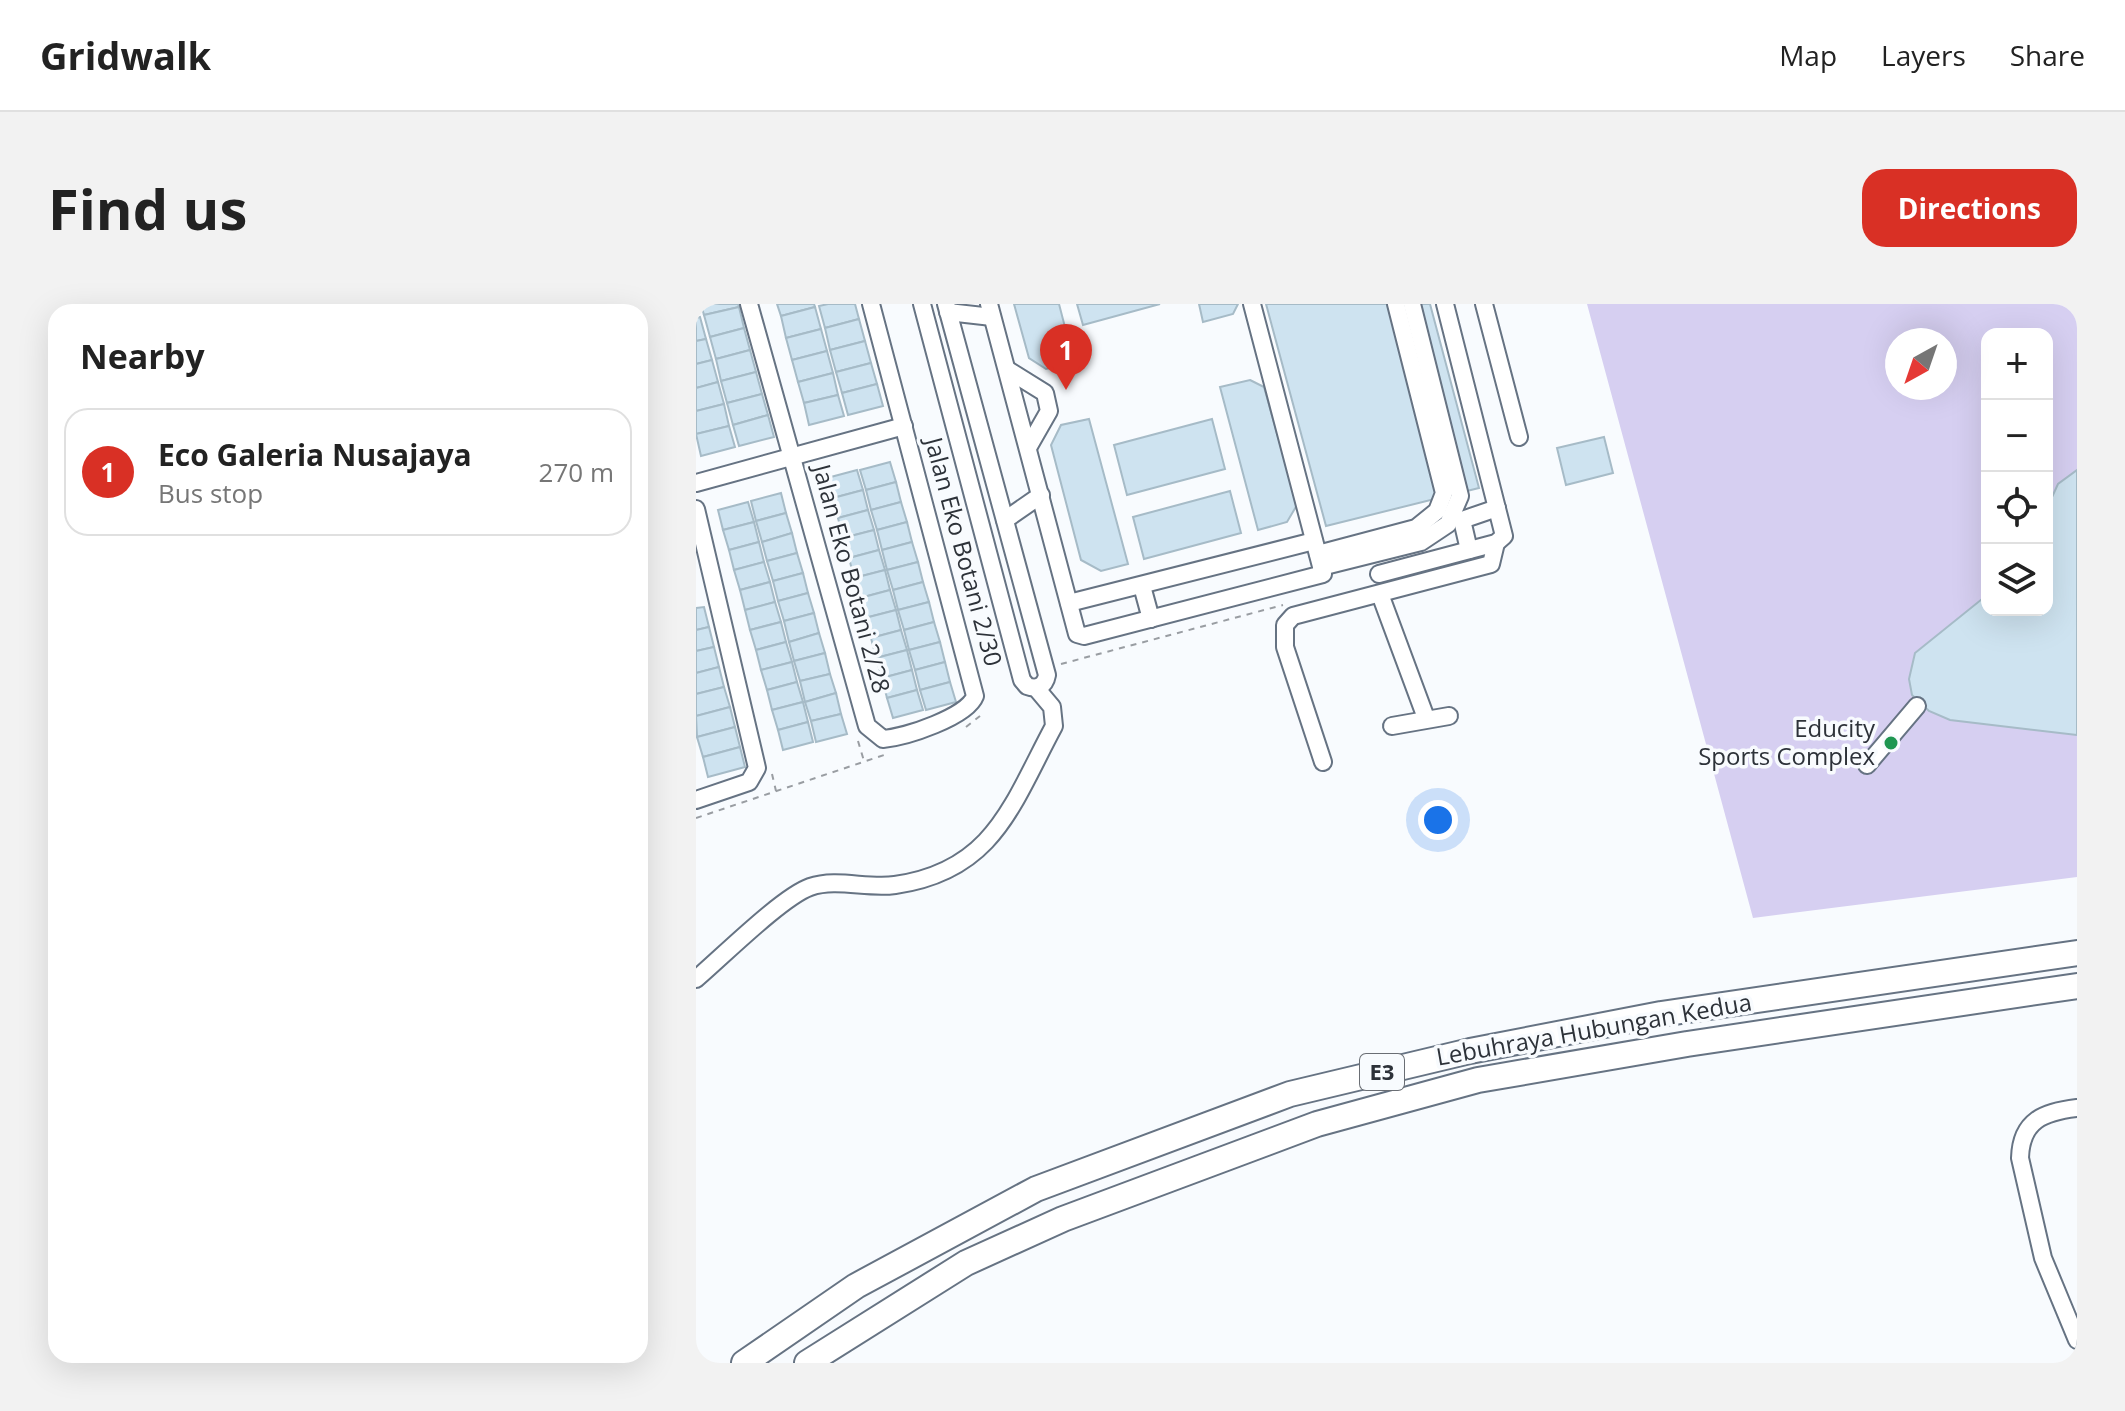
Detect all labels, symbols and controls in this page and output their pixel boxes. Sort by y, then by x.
text: Gridwalk [40,29,211,81]
text: Map [1779,36,1837,74]
text: Layers [1881,36,1966,74]
text: Share [2010,36,2085,74]
button: Directions [1862,169,2077,247]
text: Find us [48,170,247,246]
pin: 1 [1040,324,1092,390]
north arrow [1885,328,1957,400]
map controls [1981,328,2053,616]
button: + [1981,328,2053,400]
text: Nearby [80,333,205,379]
button: − [1981,400,2053,472]
street label: Jalan Eko Botani 2/30 [918,432,1011,670]
text: Eco Galeria Nusajaya [158,434,472,475]
text: 1 [101,454,115,490]
text: 270 m [539,454,614,490]
street label: Jalan Eko Botani 2/28 [806,459,899,697]
button: locate [1981,472,2053,544]
text: Bus stop [158,475,263,511]
button: layers [1981,544,2053,616]
place label: Educity Sports Complex [1698,711,1876,772]
marker: Educity Sports Complex [1882,734,1900,752]
your location [1418,800,1458,840]
street label: Lebuhraya Hubungan Kedua [1433,985,1754,1073]
road number: E3 [1360,1054,1404,1090]

